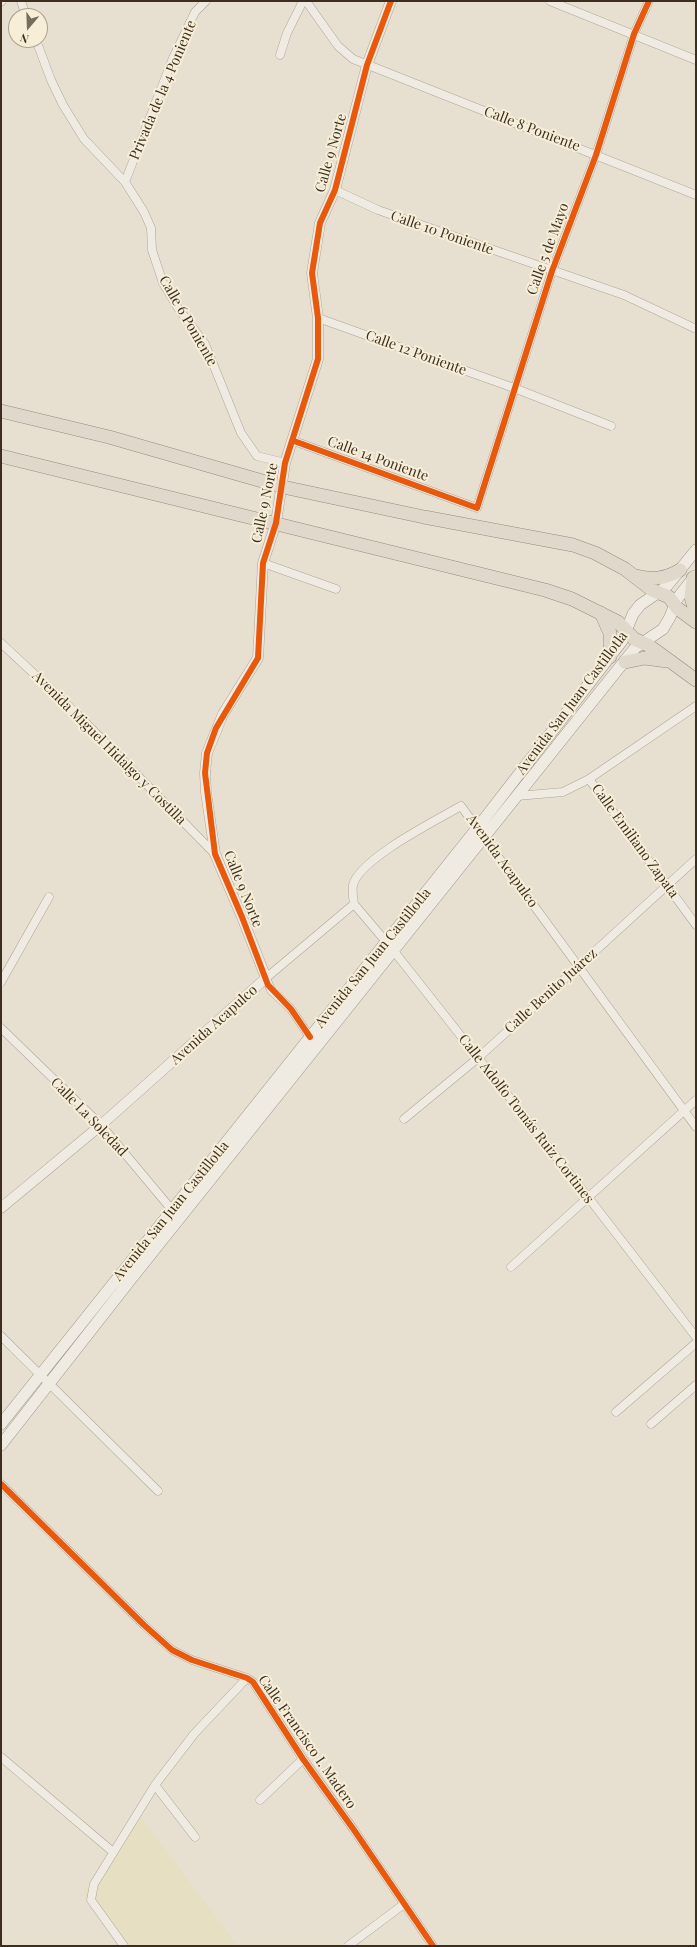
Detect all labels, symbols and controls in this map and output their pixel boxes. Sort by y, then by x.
north arrow [8,8,48,48]
street label: Privada de la 4 Poniente [126,18,200,162]
text: N [18,30,30,47]
street label: Calle 8 Poniente [482,103,582,155]
street label: Calle 9 Norte [312,112,350,194]
street label: Calle 5 de Mayo [524,201,572,297]
street label: Calle 10 Poniente [388,208,496,258]
street label: Calle 6 Poniente [155,273,221,369]
street label: Calle 12 Poniente [363,327,469,379]
street label: Calle 14 Poniente [325,433,431,485]
street label: Calle 9 Norte [248,462,282,544]
street label: Avenida San Juan Castillotla [513,628,631,778]
street label: Avenida Miguel Hidalgo y Costilla [29,668,189,828]
street label: Calle Emiliano Zapata [588,781,682,901]
street label: Avenida Acapulco [463,811,541,911]
street label: Calle 9 Norte [220,848,266,930]
street label: Avenida San Juan Castillotla [311,885,435,1031]
street label: Calle Benito Juárez [501,945,601,1037]
street label: Avenida Acapulco [167,982,261,1068]
street label: Calle Adolfo Tomás Ruiz Cortines [455,1031,597,1207]
street label: Calle La Soledad [47,1074,131,1160]
street label: Avenida San Juan Castillotla [109,1138,233,1284]
street label: Calle Francisco I. Madero [254,1672,360,1812]

